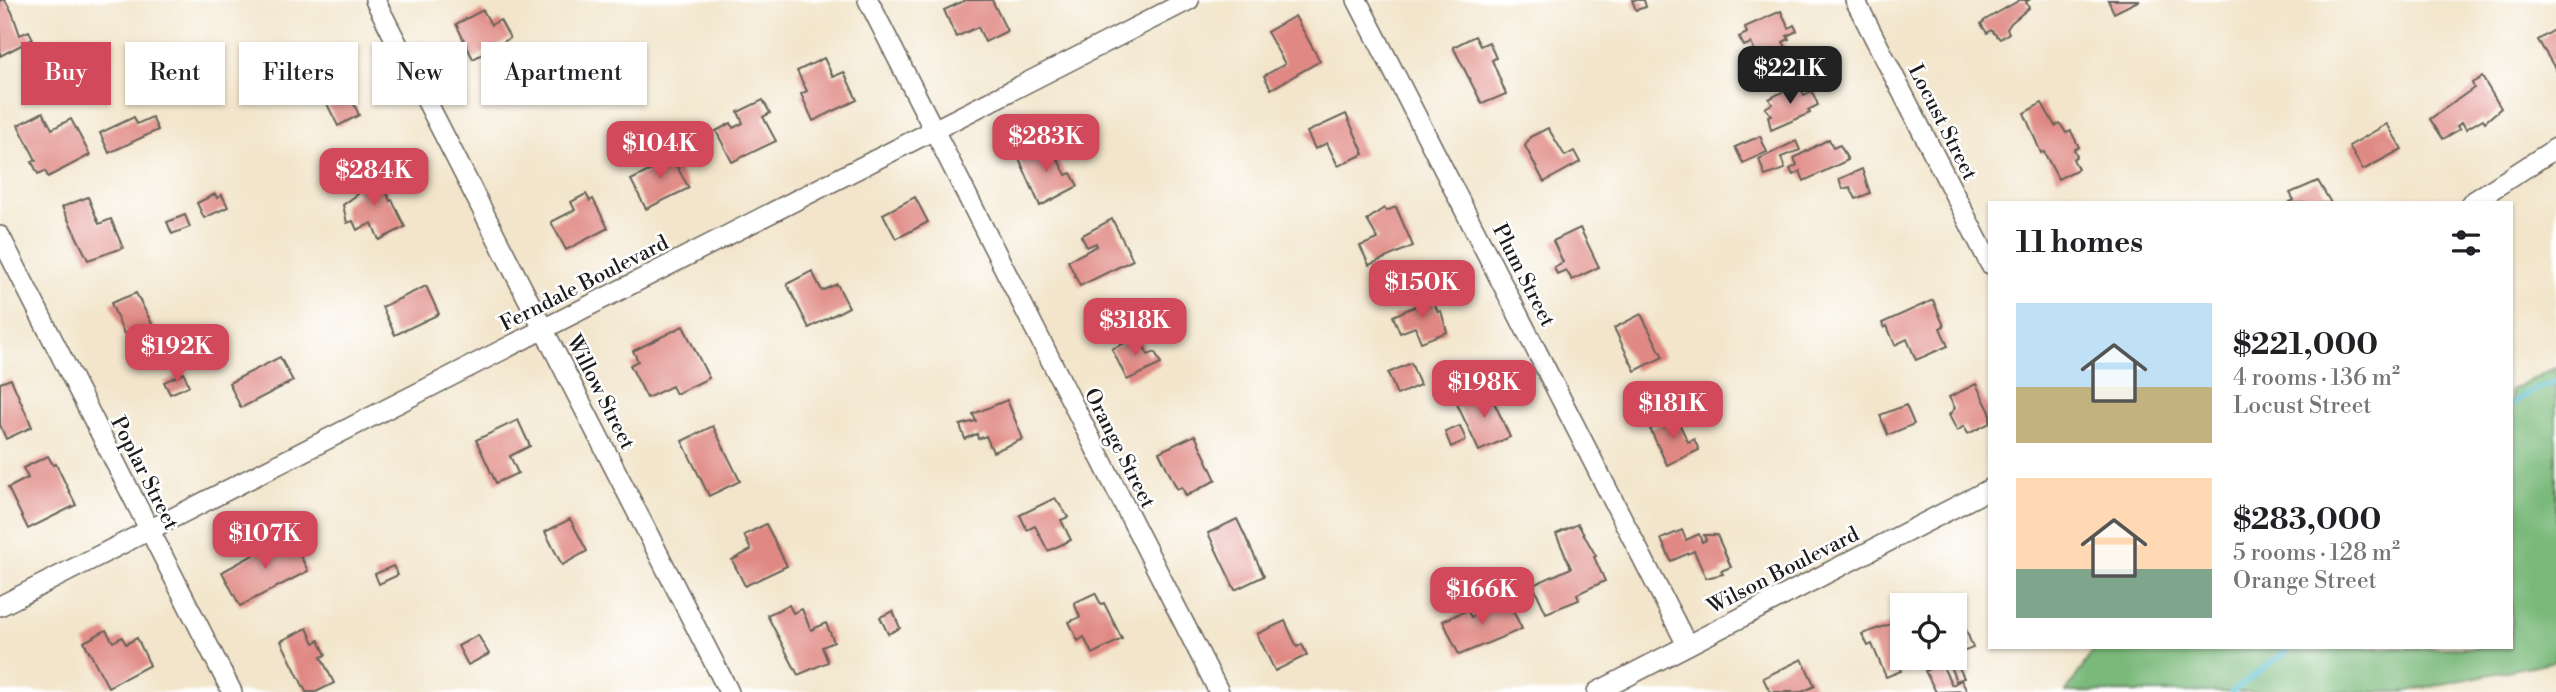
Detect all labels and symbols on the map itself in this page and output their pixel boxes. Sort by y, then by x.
pin: $221K [1741,46,1839,106]
street label: Locust Street [1902,60,1983,185]
pin: $283K [997,114,1095,174]
pin: $104K [611,122,709,181]
pin: $284K [325,148,423,208]
street label: Plum Street [1486,220,1560,332]
street label: Ferndale Boulevard [496,230,673,338]
pin: $150K [1373,260,1471,320]
pin: $318K [1086,298,1184,358]
pin: $192K [128,324,226,384]
street label: Willow Street [560,330,640,454]
pin: $198K [1435,360,1533,420]
pin: $181K [1624,382,1722,441]
street label: Orange Street [1078,384,1161,513]
street label: Poplar Street [104,412,184,535]
pin: $107K [216,512,314,571]
street label: Wilson Boulevard [1703,522,1864,621]
pin: $166K [1433,568,1531,627]

